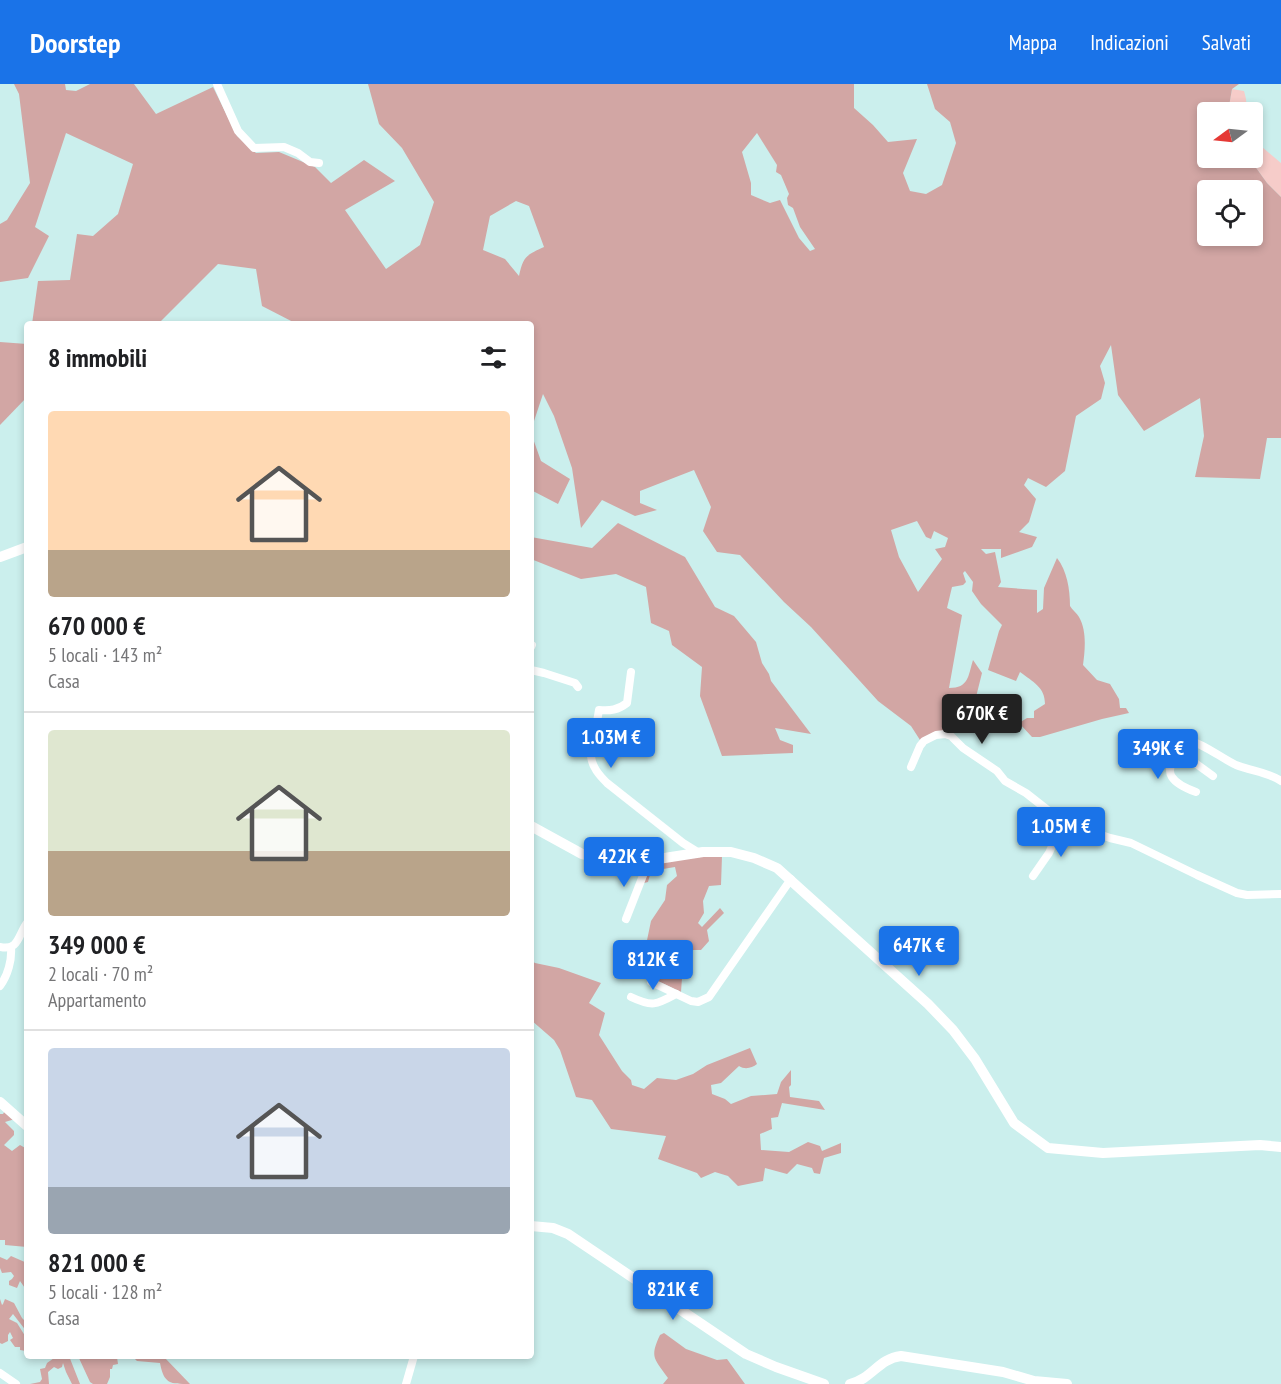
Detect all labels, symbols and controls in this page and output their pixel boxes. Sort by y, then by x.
text: Doorstep [30,24,121,61]
text: Mappa [1009,29,1057,56]
text: Indicazioni [1090,29,1169,56]
text: Salvati [1202,29,1251,56]
north arrow [1197,102,1263,168]
map controls [1197,102,1263,246]
button: locate [1197,180,1263,246]
text: 8 immobili [48,341,147,374]
icon: filters [477,341,510,374]
icon: home [225,450,333,558]
text: 670 000 € [48,609,146,642]
text: 5 locali · 143 m² [48,642,162,668]
text: Casa [48,668,80,694]
pin: 670K € [933,694,1031,745]
text: 670K € [956,700,1008,726]
pin: 1.03M € [556,718,666,769]
text: 1.03M € [581,724,641,750]
pin: 349K € [1109,729,1207,780]
text: 349K € [1132,735,1184,761]
icon: home [225,769,333,877]
pin: 1.05M € [1006,807,1116,858]
text: 1.05M € [1031,813,1091,839]
pin: 422K € [575,837,673,888]
text: 422K € [598,843,650,869]
pin: 647K € [870,926,968,977]
text: 349 000 € [48,928,146,961]
text: 647K € [893,932,945,958]
pin: 812K € [604,940,702,991]
text: 812K € [627,946,679,972]
text: 2 locali · 70 m² [48,961,153,987]
text: Appartamento [48,987,146,1013]
icon: home [225,1087,333,1195]
text: 821 000 € [48,1246,146,1279]
pin: 821K € [624,1270,722,1321]
text: 821K € [647,1276,699,1302]
text: 5 locali · 128 m² [48,1279,162,1305]
text: Casa [48,1305,80,1331]

